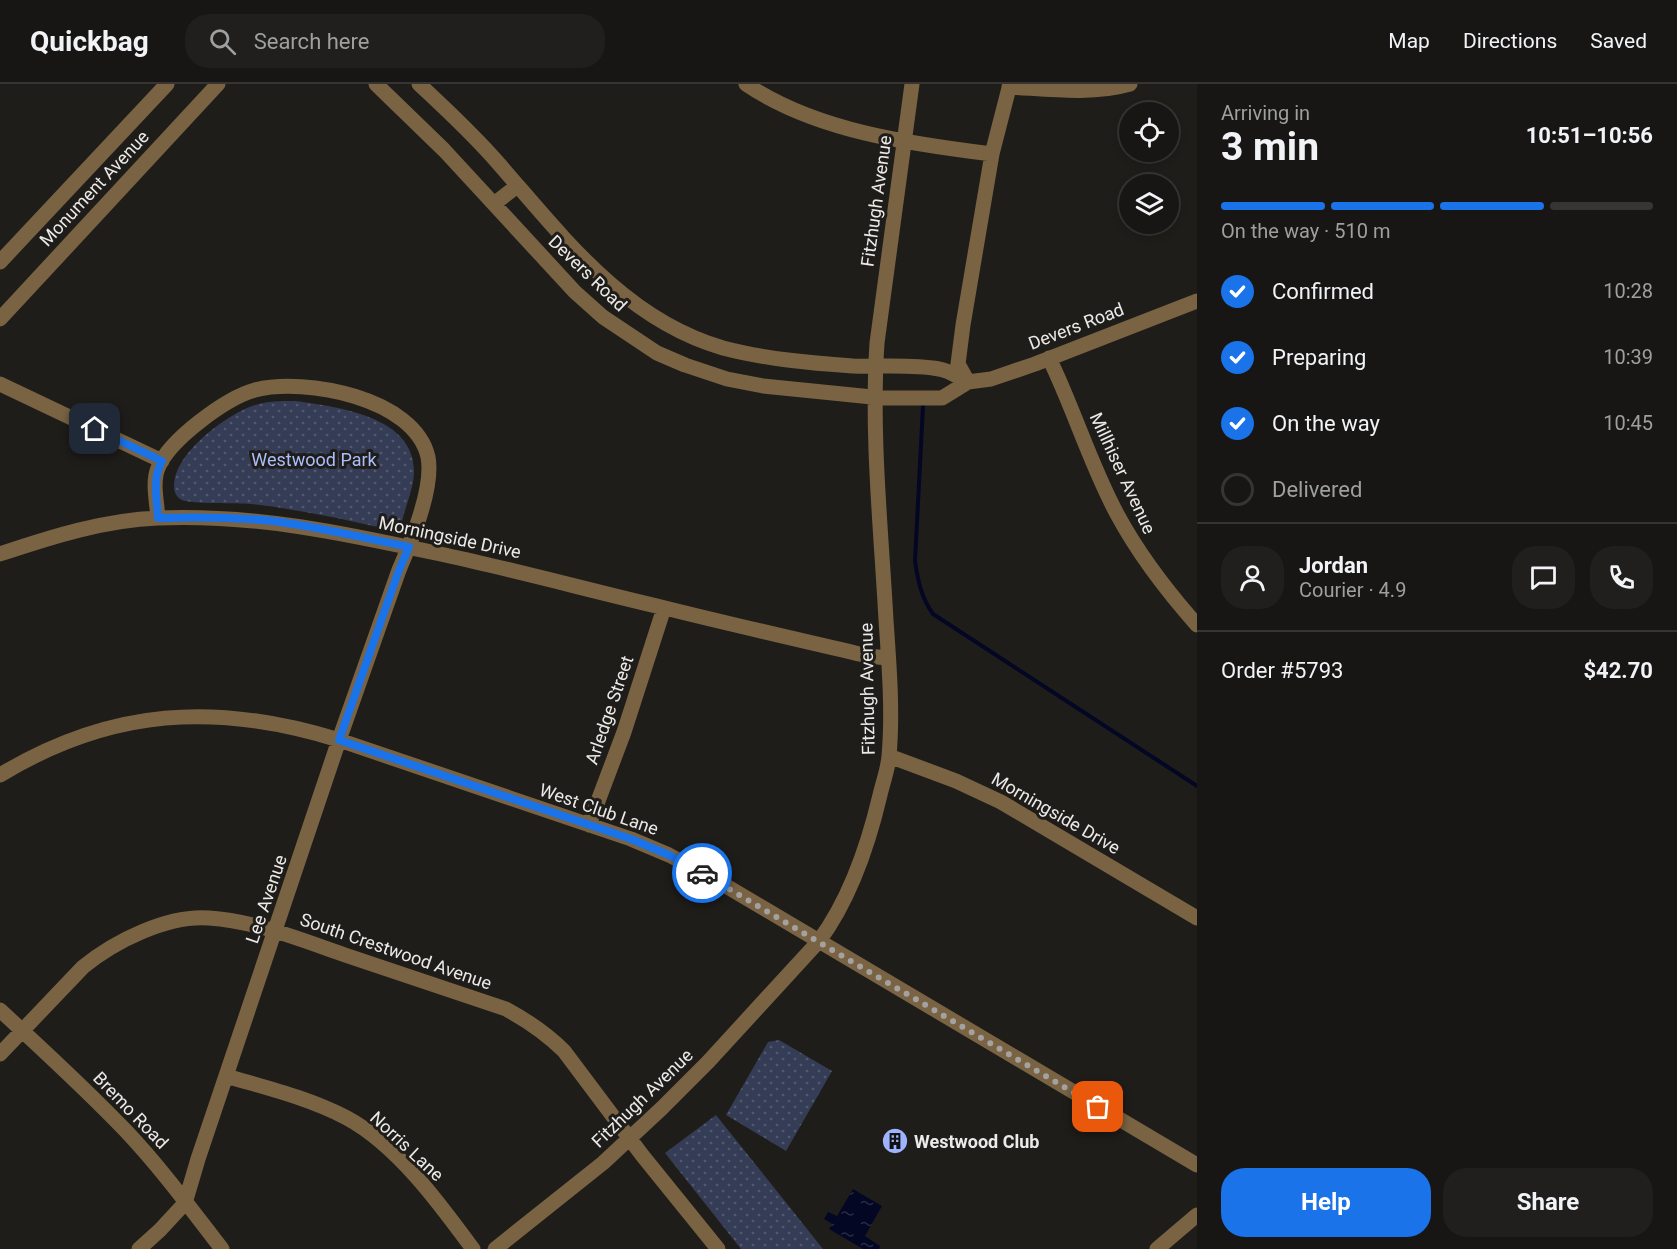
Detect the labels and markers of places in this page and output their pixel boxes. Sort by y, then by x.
pin [69,403,120,454]
pin [1072,1081,1123,1132]
building icon: Westwood Club [880,1126,910,1156]
place label: Westwood Club [914,1131,1039,1152]

